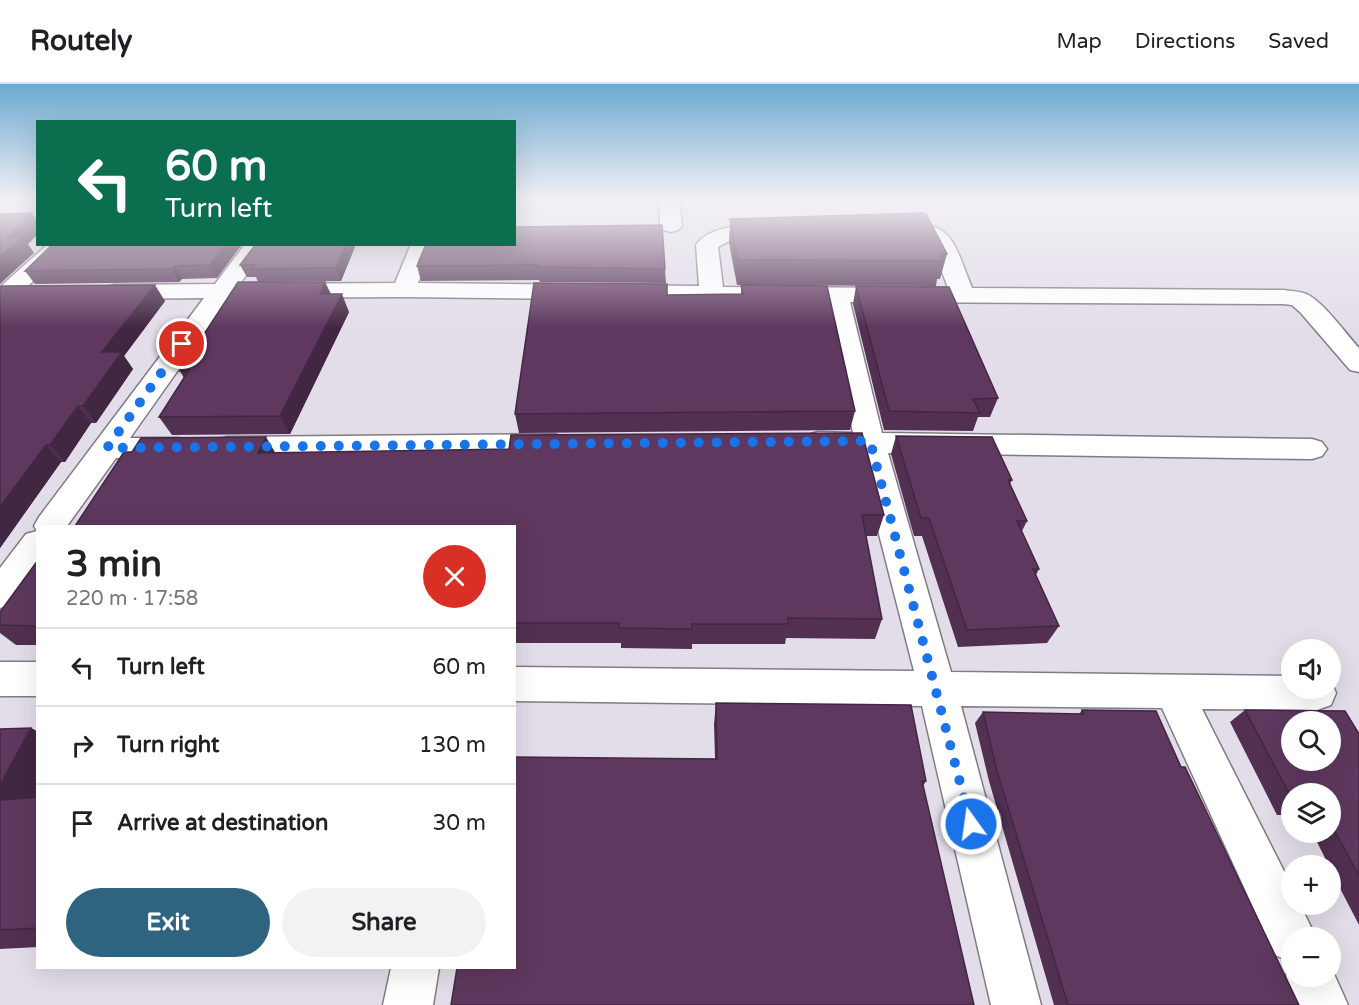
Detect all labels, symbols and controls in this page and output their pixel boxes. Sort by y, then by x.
text: Routely [30,24,132,58]
text: Map [1056,29,1102,54]
text: Directions [1135,29,1235,54]
text: Saved [1268,29,1329,54]
text: 60 m [165,141,267,192]
icon: left [66,144,144,222]
text: Turn left [165,192,272,225]
pin [156,318,207,369]
icon: arrive [165,327,198,360]
text: 3 min [66,543,162,586]
button: close [423,545,486,608]
text: 220 m · 17:58 [66,587,198,611]
map controls [1281,639,1341,987]
button: sound [1281,639,1341,699]
icon: left [66,651,99,684]
text: Turn left [117,654,205,680]
text: 60 m [432,654,486,680]
button: search [1281,711,1341,771]
icon: right [66,729,99,762]
text: Turn right [117,732,219,758]
text: 130 m [419,732,486,758]
button: layers [1281,783,1341,843]
position arrow [939,792,1003,856]
icon: arrive [66,807,99,840]
text: Arrive at destination [117,810,328,836]
text: 30 m [432,810,486,836]
button: + [1281,855,1341,915]
button: Exit [66,888,270,957]
button: Share [282,888,486,957]
button: − [1281,927,1341,987]

